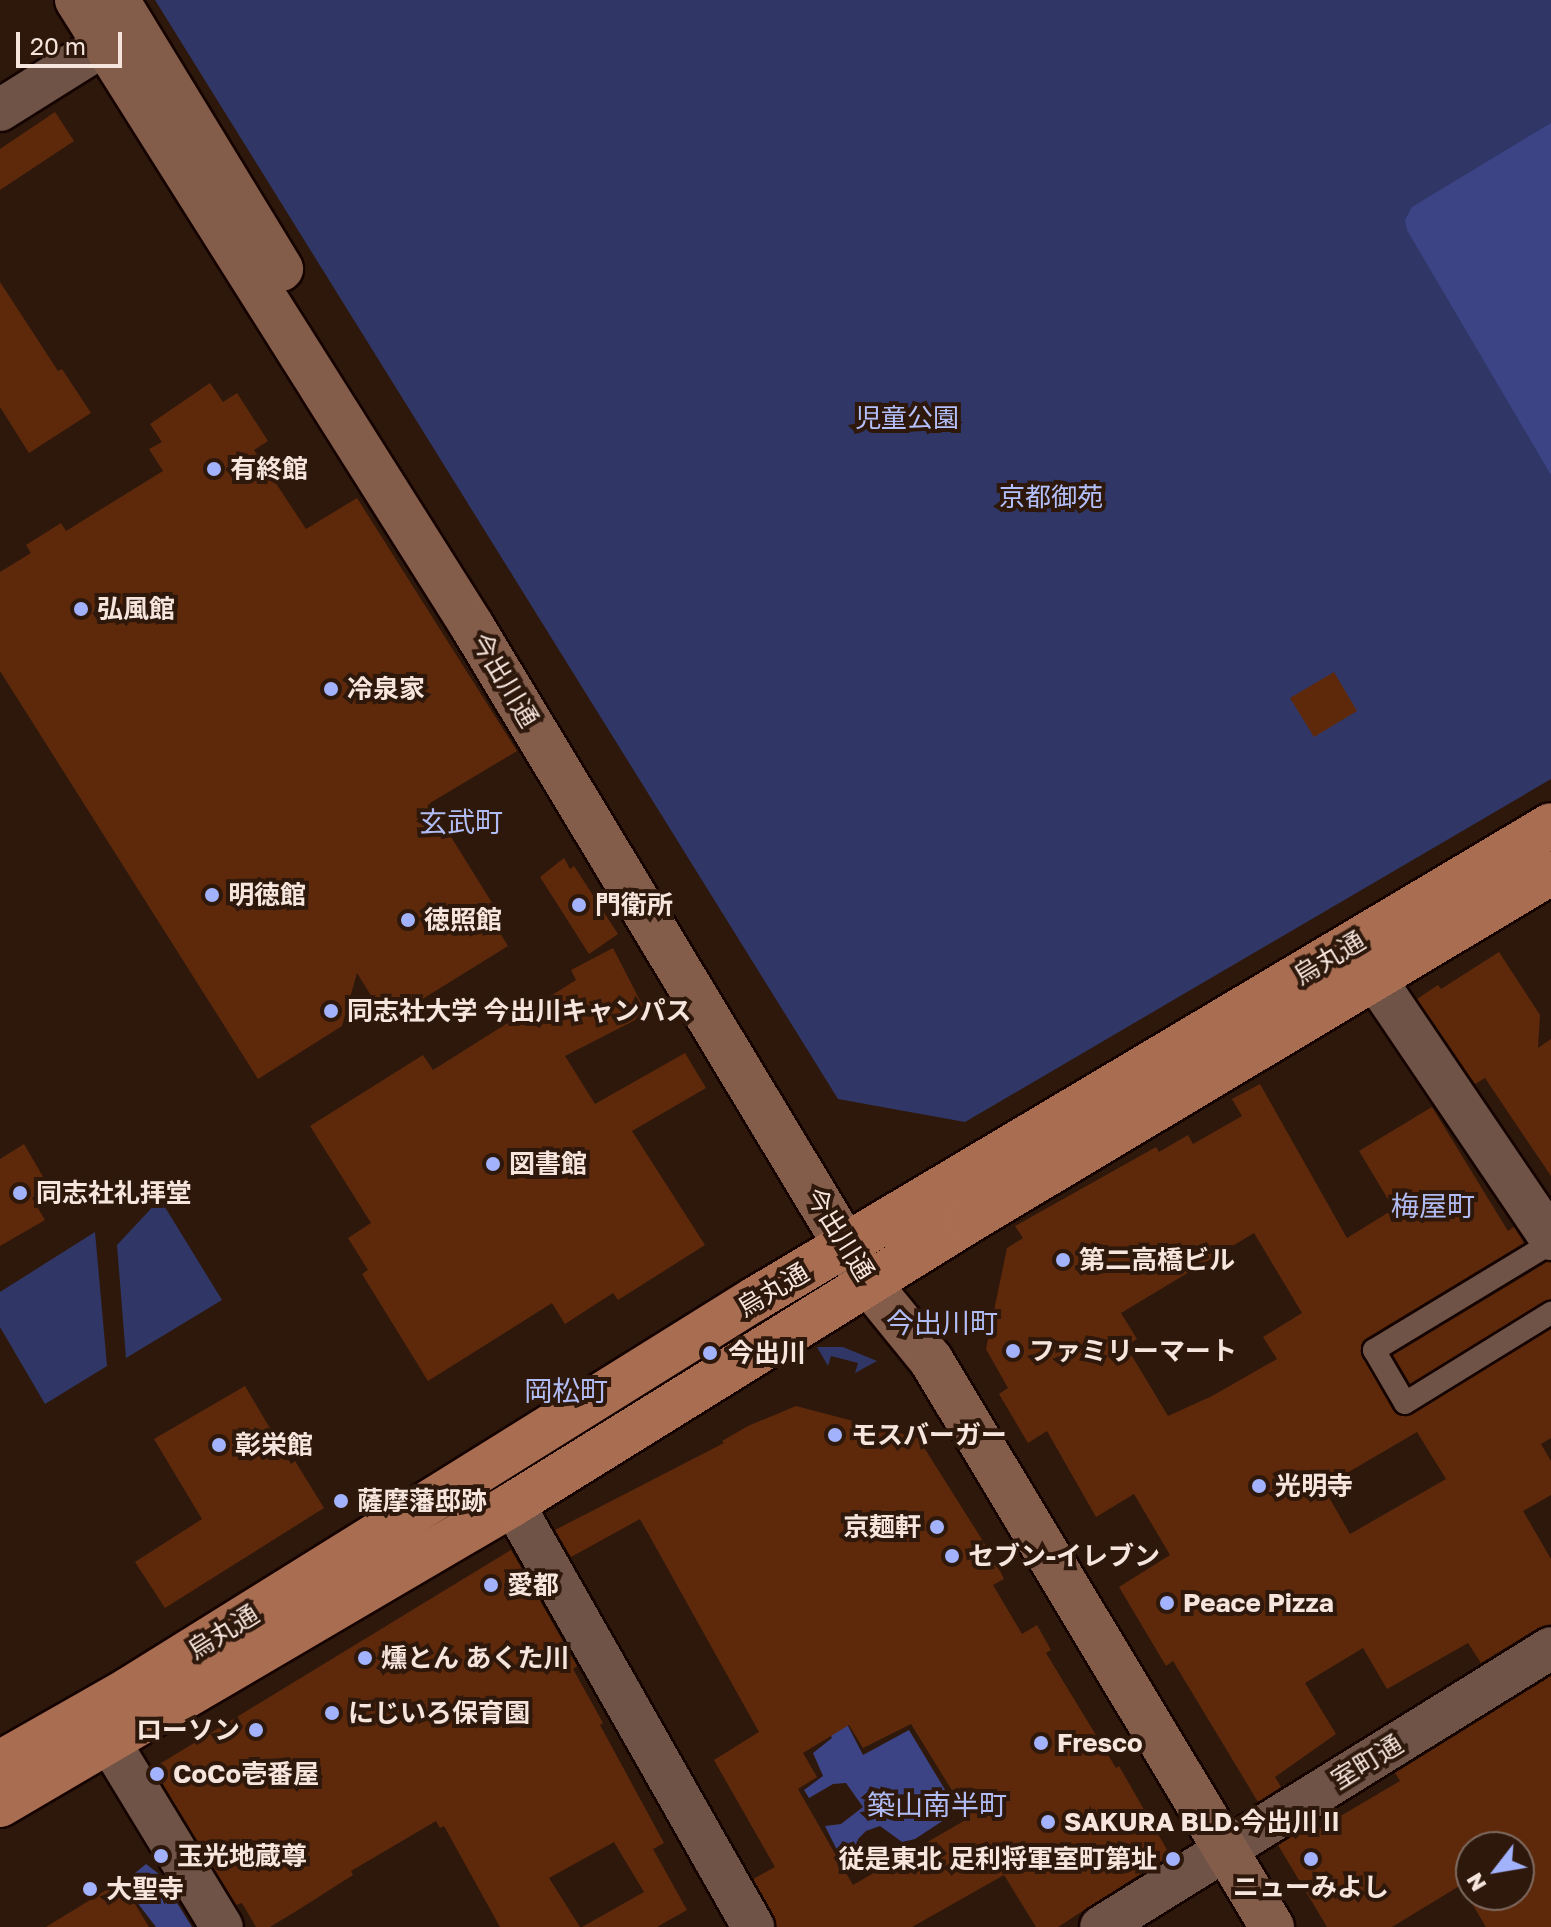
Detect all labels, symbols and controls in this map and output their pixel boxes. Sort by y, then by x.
scale bar [20,16,126,66]
text: 20 m [30,31,86,60]
park label: 児童公園 [855,402,959,434]
place label: 有終館 [230,453,308,485]
marker: 有終館 [205,460,223,478]
park label: 京都御苑 [999,481,1103,513]
place label: 弘風館 [97,593,175,625]
marker: 弘風館 [72,600,90,618]
street label: 今出川通 [465,627,545,733]
place label: 冷泉家 [347,673,425,705]
marker: 冷泉家 [322,680,340,698]
district label: 玄武町 [419,805,503,839]
place label: 明徳館 [228,879,306,911]
marker: 明徳館 [203,886,221,904]
place label: 門衛所 [595,889,673,921]
marker: 門衛所 [570,896,588,914]
place label: 徳照館 [424,904,502,936]
marker: 徳照館 [399,911,417,929]
street label: 烏丸通 [1288,925,1370,991]
place label: 同志社大学 今出川キャンパス [347,995,691,1027]
marker: 同志社大学 今出川キャンパス [322,1002,340,1020]
place label: 図書館 [509,1148,587,1180]
marker: 図書館 [484,1155,502,1173]
place label: 同志社礼拝堂 [36,1177,192,1209]
street label: 今出川通 [799,1182,881,1286]
marker: 同志社礼拝堂 [11,1184,29,1202]
district label: 梅屋町 [1391,1189,1475,1223]
place label: 第二高橋ビル [1079,1244,1235,1276]
marker: 第二高橋ビル [1054,1251,1072,1269]
street label: 烏丸通 [732,1257,814,1323]
district label: 今出川町 [886,1306,998,1340]
place label: ファミリーマート [1029,1335,1237,1367]
place label: 今出川 [728,1337,806,1369]
marker: 今出川 [699,1342,721,1364]
marker: ファミリーマート [1004,1342,1022,1360]
district label: 岡松町 [524,1374,608,1408]
place label: モスバーガー [851,1419,1007,1451]
marker: モスバーガー [826,1426,844,1444]
place label: 彰栄館 [235,1429,313,1461]
marker: 彰栄館 [210,1436,228,1454]
place label: 光明寺 [1275,1470,1353,1502]
marker: 光明寺 [1250,1477,1268,1495]
place label: 薩摩藩邸跡 [357,1485,487,1517]
marker: 薩摩藩邸跡 [332,1492,350,1510]
place label: 京麺軒 [843,1511,921,1543]
marker: 京麺軒 [928,1518,946,1536]
place label: セブン-イレブン [968,1540,1160,1572]
marker: セブン-イレブン [943,1547,961,1565]
place label: 愛都 [507,1569,559,1601]
marker: 愛都 [482,1576,500,1594]
place label: Peace Pizza [1183,1587,1334,1619]
marker: Peace Pizza [1158,1594,1176,1612]
street label: 烏丸通 [182,1598,264,1666]
place label: 燻とん あくた川 [381,1642,569,1674]
marker: 燻とん あくた川 [356,1649,374,1667]
place label: にじいろ保育園 [348,1697,530,1729]
marker: にじいろ保育園 [323,1704,341,1722]
place label: ローソン [136,1714,240,1746]
marker: ローソン [247,1721,265,1739]
place label: Fresco [1057,1727,1143,1759]
street label: 室町通 [1326,1728,1408,1796]
marker: Fresco [1032,1734,1050,1752]
place label: CoCo壱番屋 [173,1758,319,1790]
marker: CoCo壱番屋 [148,1765,166,1783]
district label: 築山南半町 [867,1788,1007,1822]
place label: SAKURA BLD.今出川Ⅱ [1064,1806,1344,1838]
marker: SAKURA BLD.今出川Ⅱ [1039,1813,1057,1831]
north arrow [1455,1831,1535,1911]
place label: 玉光地蔵尊 [177,1840,307,1872]
place label: 従是東北 足利将軍室町第址 [839,1843,1157,1875]
marker: 玉光地蔵尊 [152,1847,170,1865]
marker: 従是東北 足利将軍室町第址 [1164,1850,1182,1868]
marker: ニューみよし [1302,1850,1320,1868]
text: N [1460,1868,1492,1897]
place label: ニューみよし [1233,1871,1389,1903]
place label: 大聖寺 [106,1873,184,1905]
marker: 大聖寺 [81,1880,99,1898]

